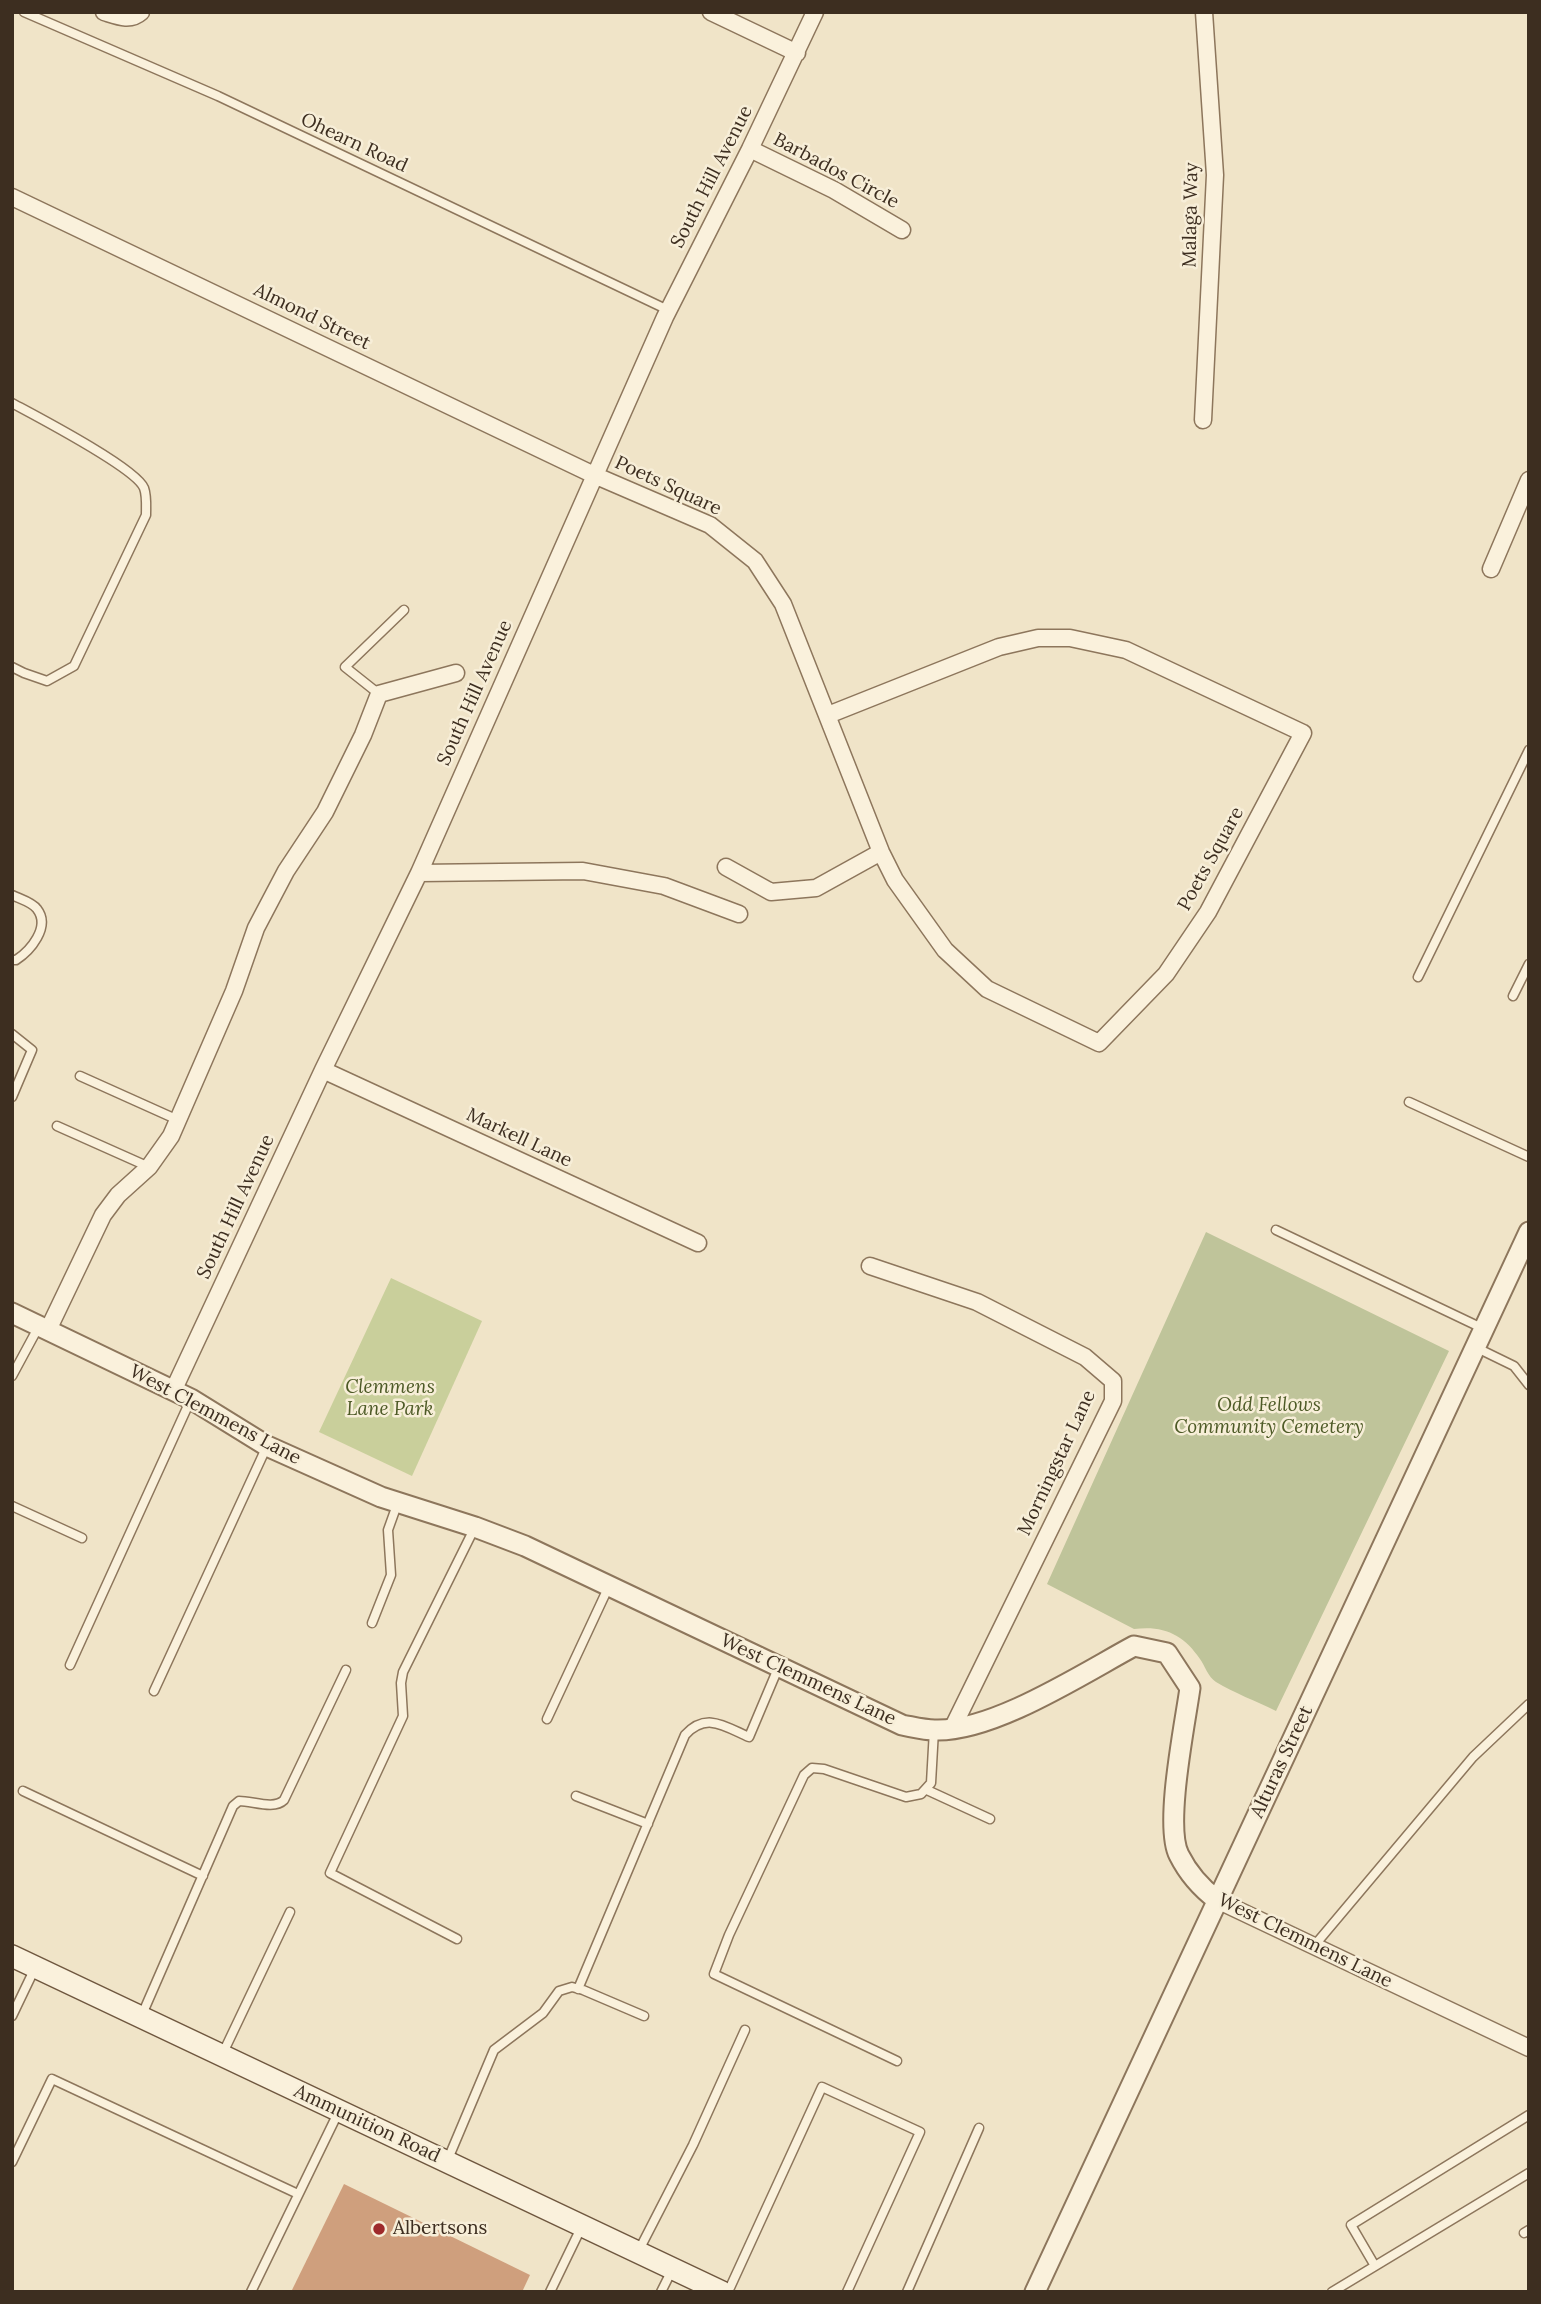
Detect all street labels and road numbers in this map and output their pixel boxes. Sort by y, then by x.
street label: South Hill Avenue [666,102,758,252]
street label: Ohearn Road [297,108,411,178]
street label: Barbados Circle [769,128,903,214]
street label: Malaga Way [1179,162,1203,268]
street label: Almond Street [250,279,374,355]
street label: Poets Square [611,451,725,521]
street label: South Hill Avenue [433,617,517,769]
street label: Poets Square [1173,803,1249,915]
street label: Markell Lane [462,1104,576,1172]
street label: South Hill Avenue [193,1131,279,1283]
street label: West Clemmens Lane [125,1360,305,1470]
street label: Morningstar Lane [1013,1387,1101,1539]
street label: West Clemmens Lane [717,1629,899,1731]
street label: Alturas Street [1246,1702,1318,1822]
street label: West Clemmens Lane [1214,1889,1396,1993]
street label: Ammunition Road [290,2080,444,2168]

